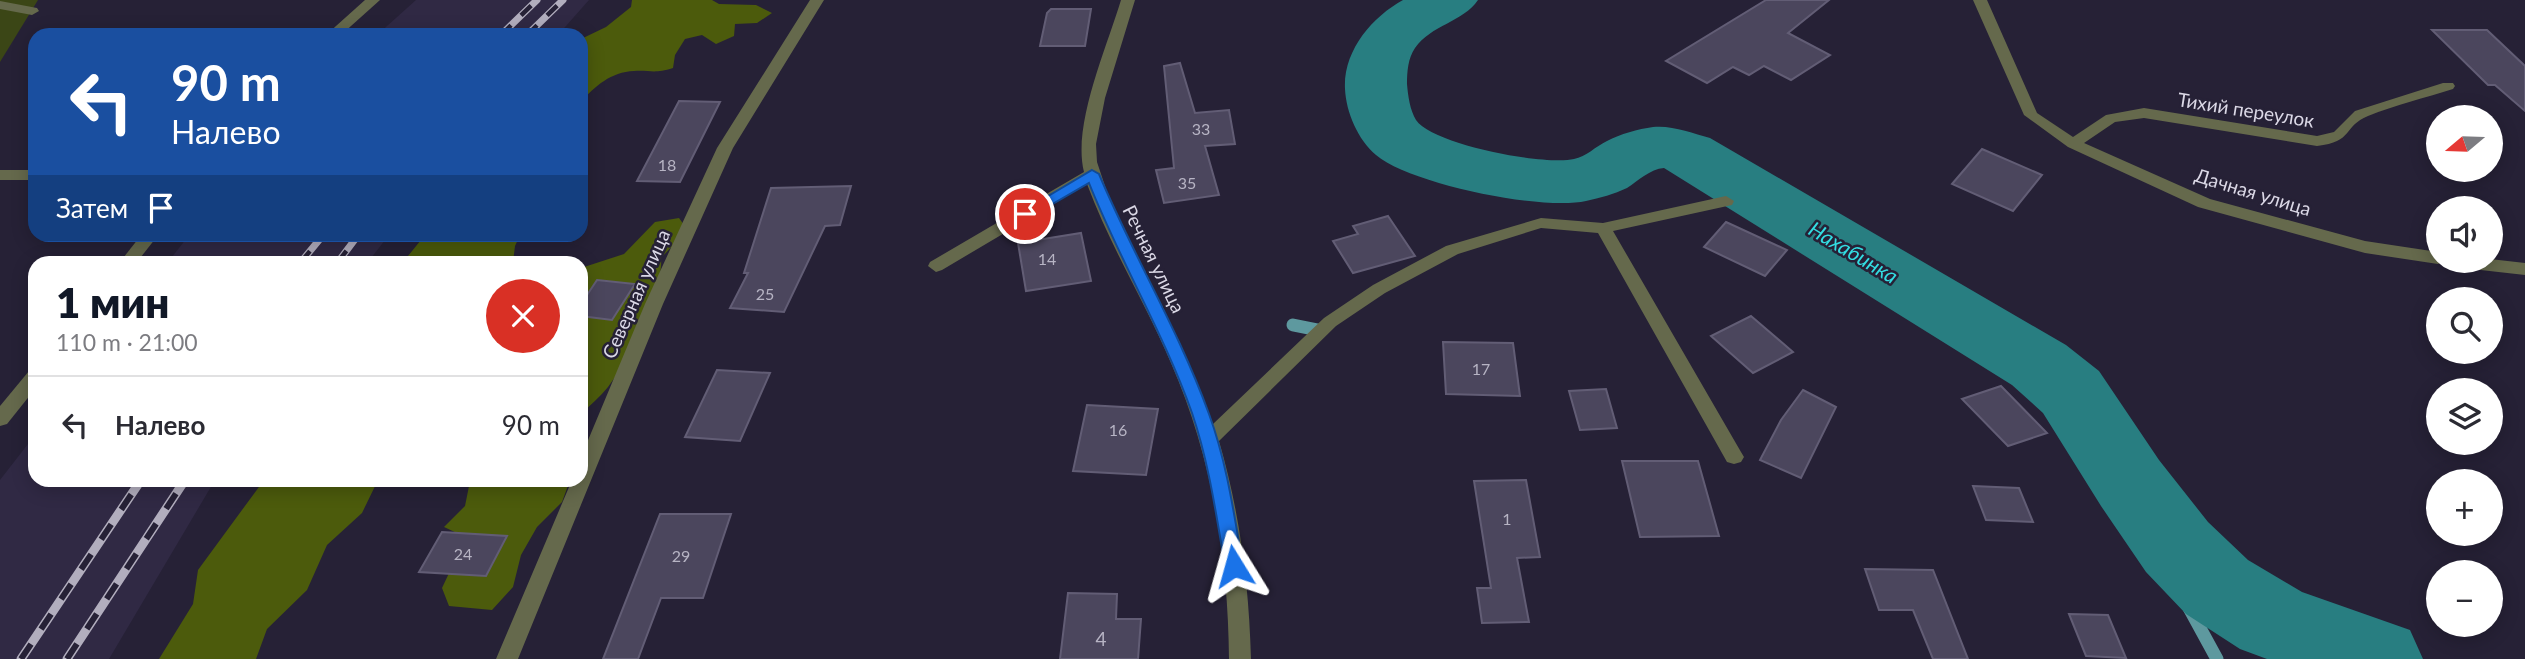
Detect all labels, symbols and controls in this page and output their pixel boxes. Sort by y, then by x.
text: 90 m [171,53,281,111]
icon: left [56,56,147,147]
street label: Тихий переулок [2176,87,2316,132]
north arrow [2426,105,2502,182]
map controls [2426,105,2503,637]
text: Налево [171,112,281,151]
house number: 33 [1192,119,1210,138]
house number: 18 [658,155,676,174]
street label: Дачная улица [2192,163,2314,220]
house number: 35 [1178,173,1196,192]
pin [995,184,1055,244]
icon: arrive [142,189,180,227]
text: Затем [56,192,128,224]
icon: arrive [1006,195,1044,233]
button: sound [2426,196,2503,273]
street label: Речная улица [1118,201,1190,316]
water label: Нахабинка [1805,215,1903,288]
street label: Северная улица [597,226,674,362]
house number: 14 [1038,249,1056,268]
text: 1 мин [56,277,170,327]
button: close [486,279,560,353]
house number: 25 [756,284,774,303]
button: search [2426,287,2503,364]
text: 110 m · 21:00 [56,328,198,356]
house number: 17 [1472,359,1490,378]
button: layers [2426,378,2503,455]
icon: left [56,406,94,444]
text: Налево [115,409,205,441]
text: 90 m [502,409,560,441]
house number: 16 [1109,420,1127,439]
button: + [2426,469,2503,546]
house number: 1 [1502,509,1512,528]
position arrow [1197,529,1271,603]
house number: 24 [454,544,472,563]
house number: 29 [672,546,690,565]
button: − [2426,560,2503,637]
house number: 4 [1095,627,1107,650]

